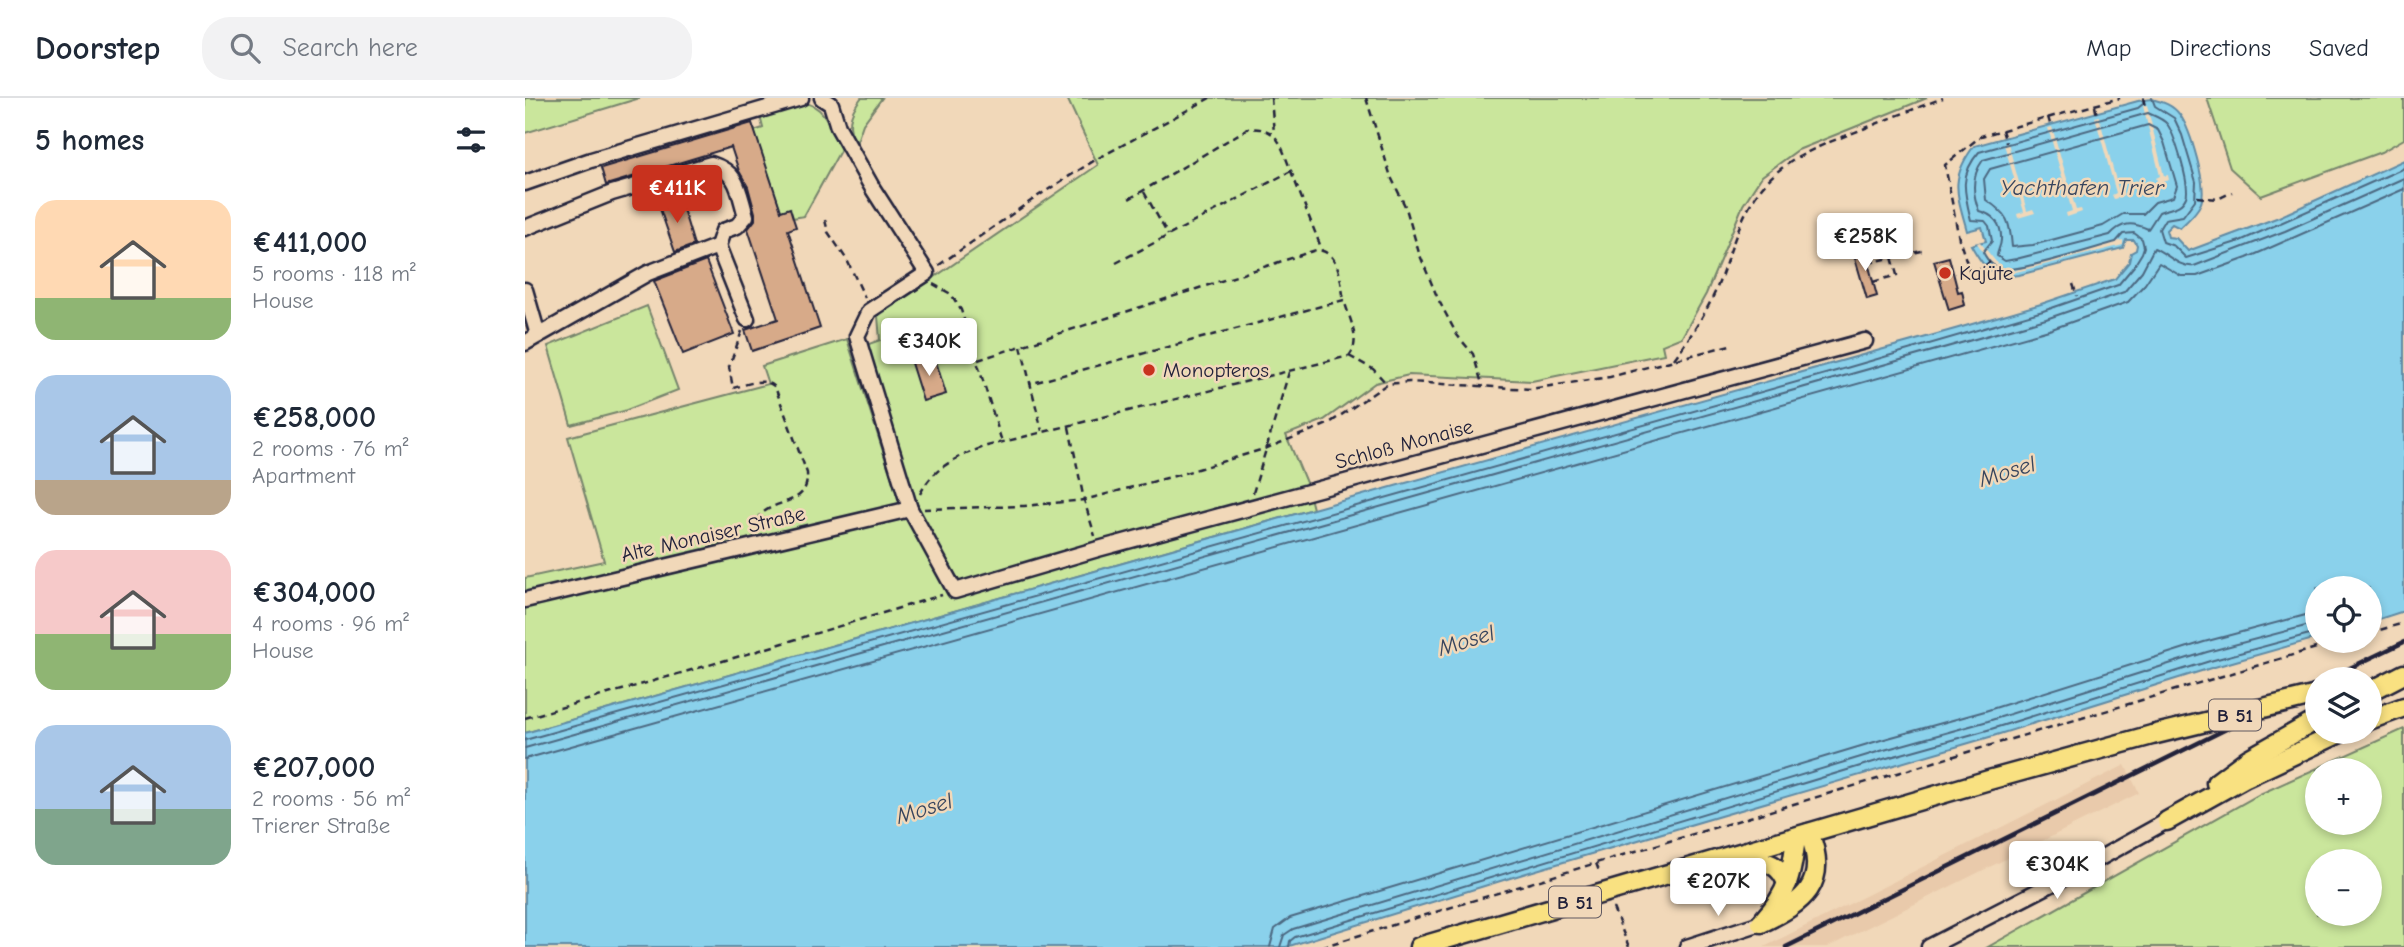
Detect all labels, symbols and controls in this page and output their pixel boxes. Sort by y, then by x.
search box [202,17,692,80]
text: Doorstep [35,29,160,67]
icon: search [226,29,264,67]
text: Search here [282,33,418,63]
text: Map [2086,34,2132,62]
text: Directions [2170,34,2271,62]
text: Saved [2309,34,2369,62]
icon: filters [452,121,490,159]
text: 5 homes [35,123,144,158]
pin: €411K [628,166,726,225]
text: €411K [648,174,706,201]
water label: Yachthafen Trier [2000,174,2165,201]
pin: €258K [1816,214,1914,273]
text: €258K [1833,222,1897,249]
text: €411,000 [252,225,368,260]
icon: home [91,228,175,312]
text: 5 rooms · 118 m² [252,260,416,287]
place label: Kajüte [1959,261,2013,285]
marker: Kajüte [1937,265,1953,281]
text: House [252,287,314,314]
pin: €340K [880,318,978,378]
text: €340K [897,327,961,354]
place label: Monopteros [1163,358,1269,382]
marker: Monopteros [1141,362,1157,378]
text: €258,000 [252,400,376,435]
icon: home [91,403,175,487]
street label: Schloß Monaise [1332,414,1476,474]
text: 2 rooms · 76 m² [252,435,408,462]
water label: Mosel [1975,450,2040,493]
text: Apartment [252,462,355,489]
street label: Alte Monaiser Straße [619,501,807,567]
text: €304,000 [252,575,376,610]
map controls [2305,576,2382,926]
button: locate [2305,576,2382,653]
icon: home [91,578,175,662]
text: 4 rooms · 96 m² [252,610,409,637]
water label: Mosel [1434,619,1499,662]
text: House [252,637,314,664]
button: layers [2305,667,2382,744]
road number: B 51 [2209,700,2261,730]
text: €207,000 [252,750,375,785]
icon: home [91,753,175,837]
button: + [2305,758,2382,835]
text: 2 rooms · 56 m² [252,785,410,812]
water label: Mosel [892,787,957,830]
text: Trierer Straße [252,812,390,839]
pin: €304K [2008,842,2106,901]
button: − [2305,849,2382,926]
text: €304K [2025,850,2089,877]
pin: €207K [1669,858,1767,918]
text: €207K [1686,867,1750,894]
road number: B 51 [1549,887,1601,918]

